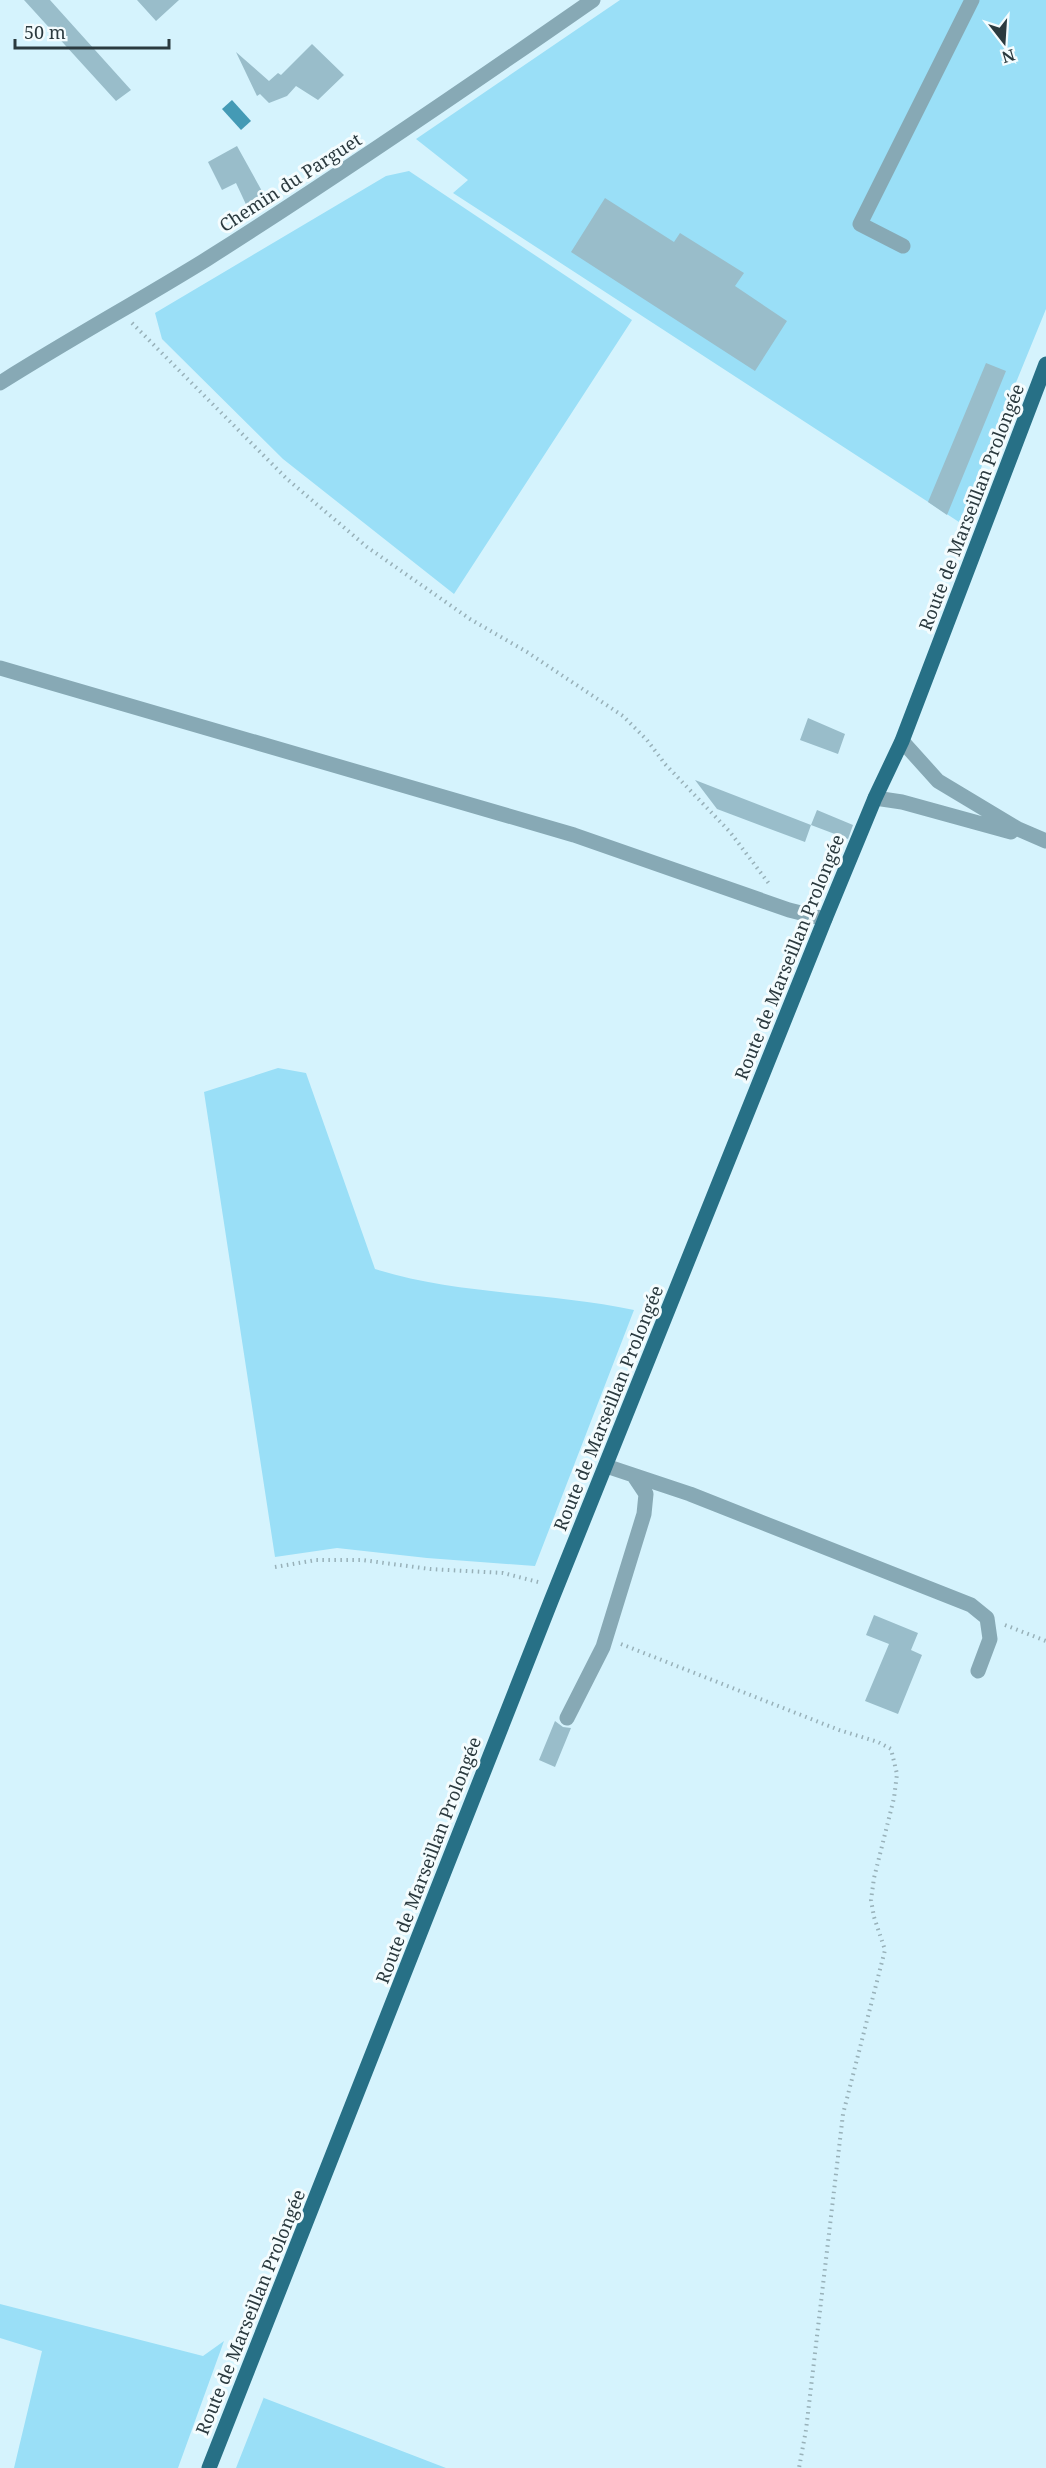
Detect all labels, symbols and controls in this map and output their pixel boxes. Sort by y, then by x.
scale bar [15,12,170,50]
north arrow [974,12,1034,72]
text: 50 m [24,20,66,44]
text: N [999,44,1018,69]
street label: Chemin du Parguet [214,127,366,237]
street label: Route de Marseillan Prolongée [913,380,1029,634]
street label: Route de Marseillan Prolongée [729,831,849,1083]
street label: Route de Marseillan Prolongée [548,1282,668,1534]
street label: Route de Marseillan Prolongée [370,1733,486,1987]
street label: Route de Marseillan Prolongée [190,2186,310,2438]

